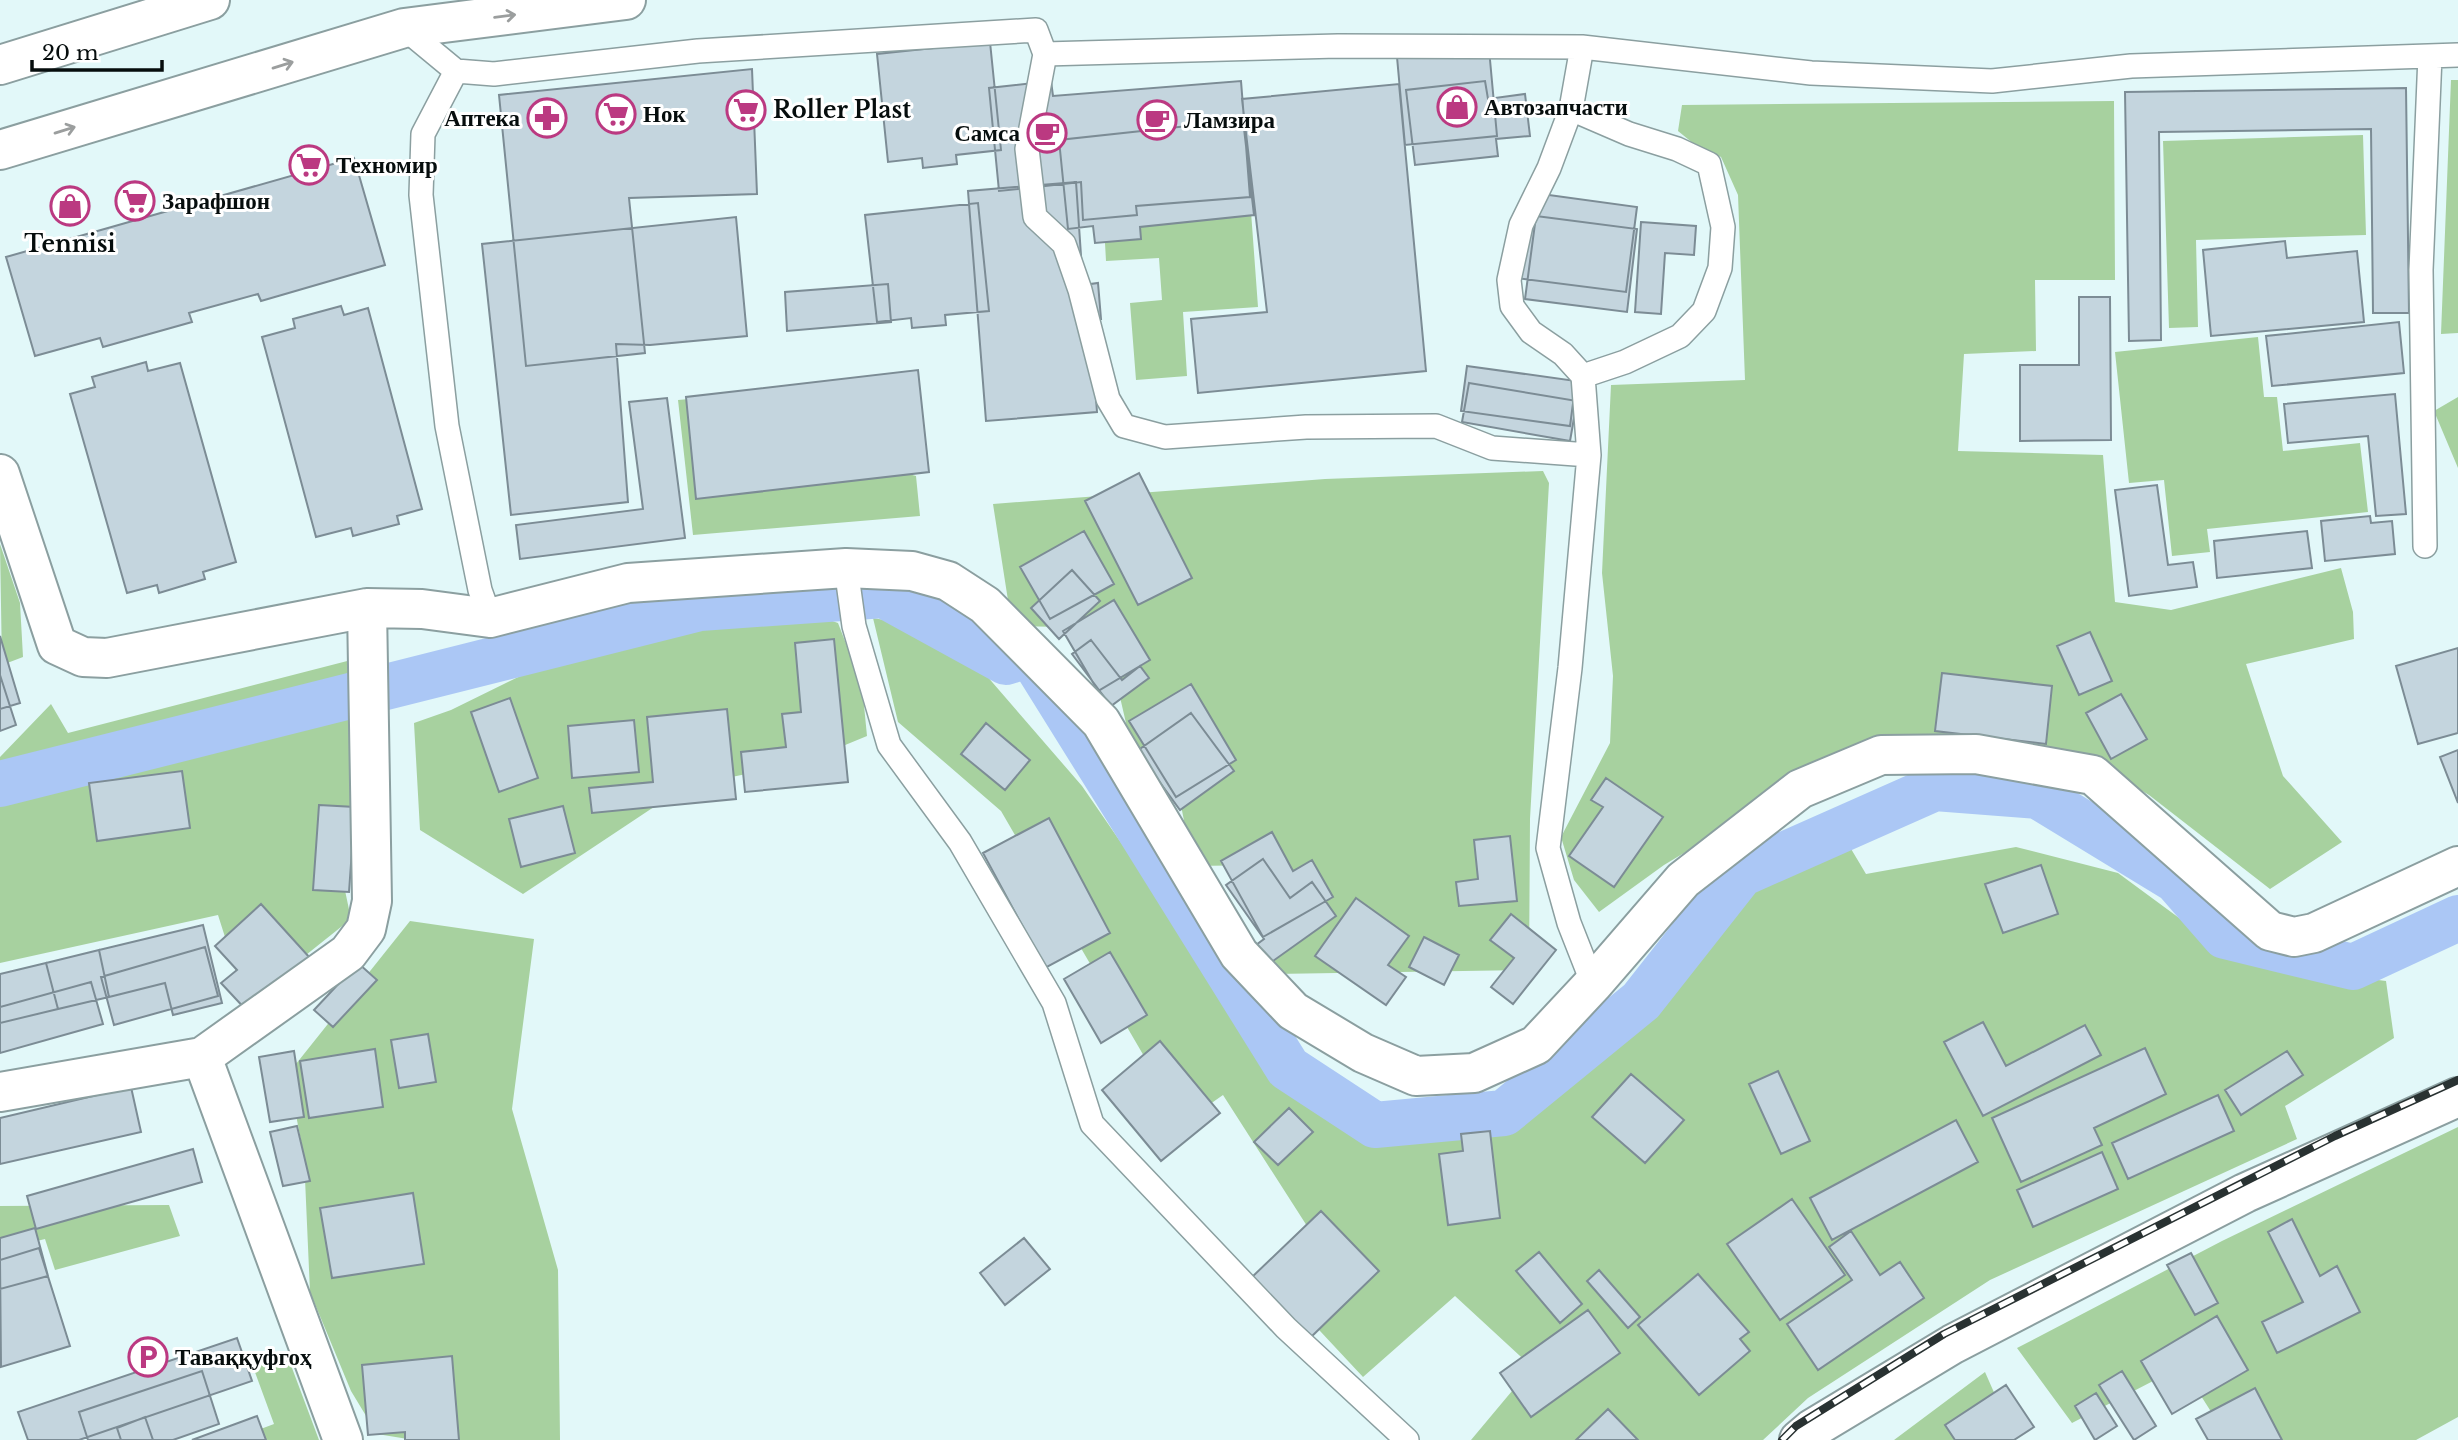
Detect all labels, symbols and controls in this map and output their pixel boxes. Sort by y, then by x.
one-way arrow [493,9,515,22]
scale bar [32,28,161,72]
text: 20 m [42,40,99,66]
one-way arrow [272,57,294,70]
shop icon: Автозапчасти [1436,86,1478,128]
supermarket icon: Roller Plast [725,89,767,131]
supermarket icon: Нок [595,93,637,135]
place label: Автозапчасти [1484,93,1628,121]
place label: Roller Plast [773,96,911,124]
pharmacy icon: Аптека [526,97,568,139]
cafe icon: Ламзира [1136,99,1178,141]
place label: Нок [643,100,686,128]
place label: Аптека [444,104,520,132]
place label: Ламзира [1184,106,1276,134]
cafe icon: Самса [1026,112,1068,154]
place label: Самса [954,119,1021,147]
one-way arrow [54,123,76,136]
supermarket icon: Техномир [288,144,330,186]
place label: Техномир [336,151,438,179]
supermarket icon: Зарафшон [114,180,156,222]
shop icon: Tennisi [49,185,91,227]
place label: Зарафшон [162,187,270,215]
place label: Tennisi [24,230,116,258]
parking icon: Таваққуфгоҳ [127,1336,169,1378]
place label: Таваққуфгоҳ [175,1343,312,1371]

